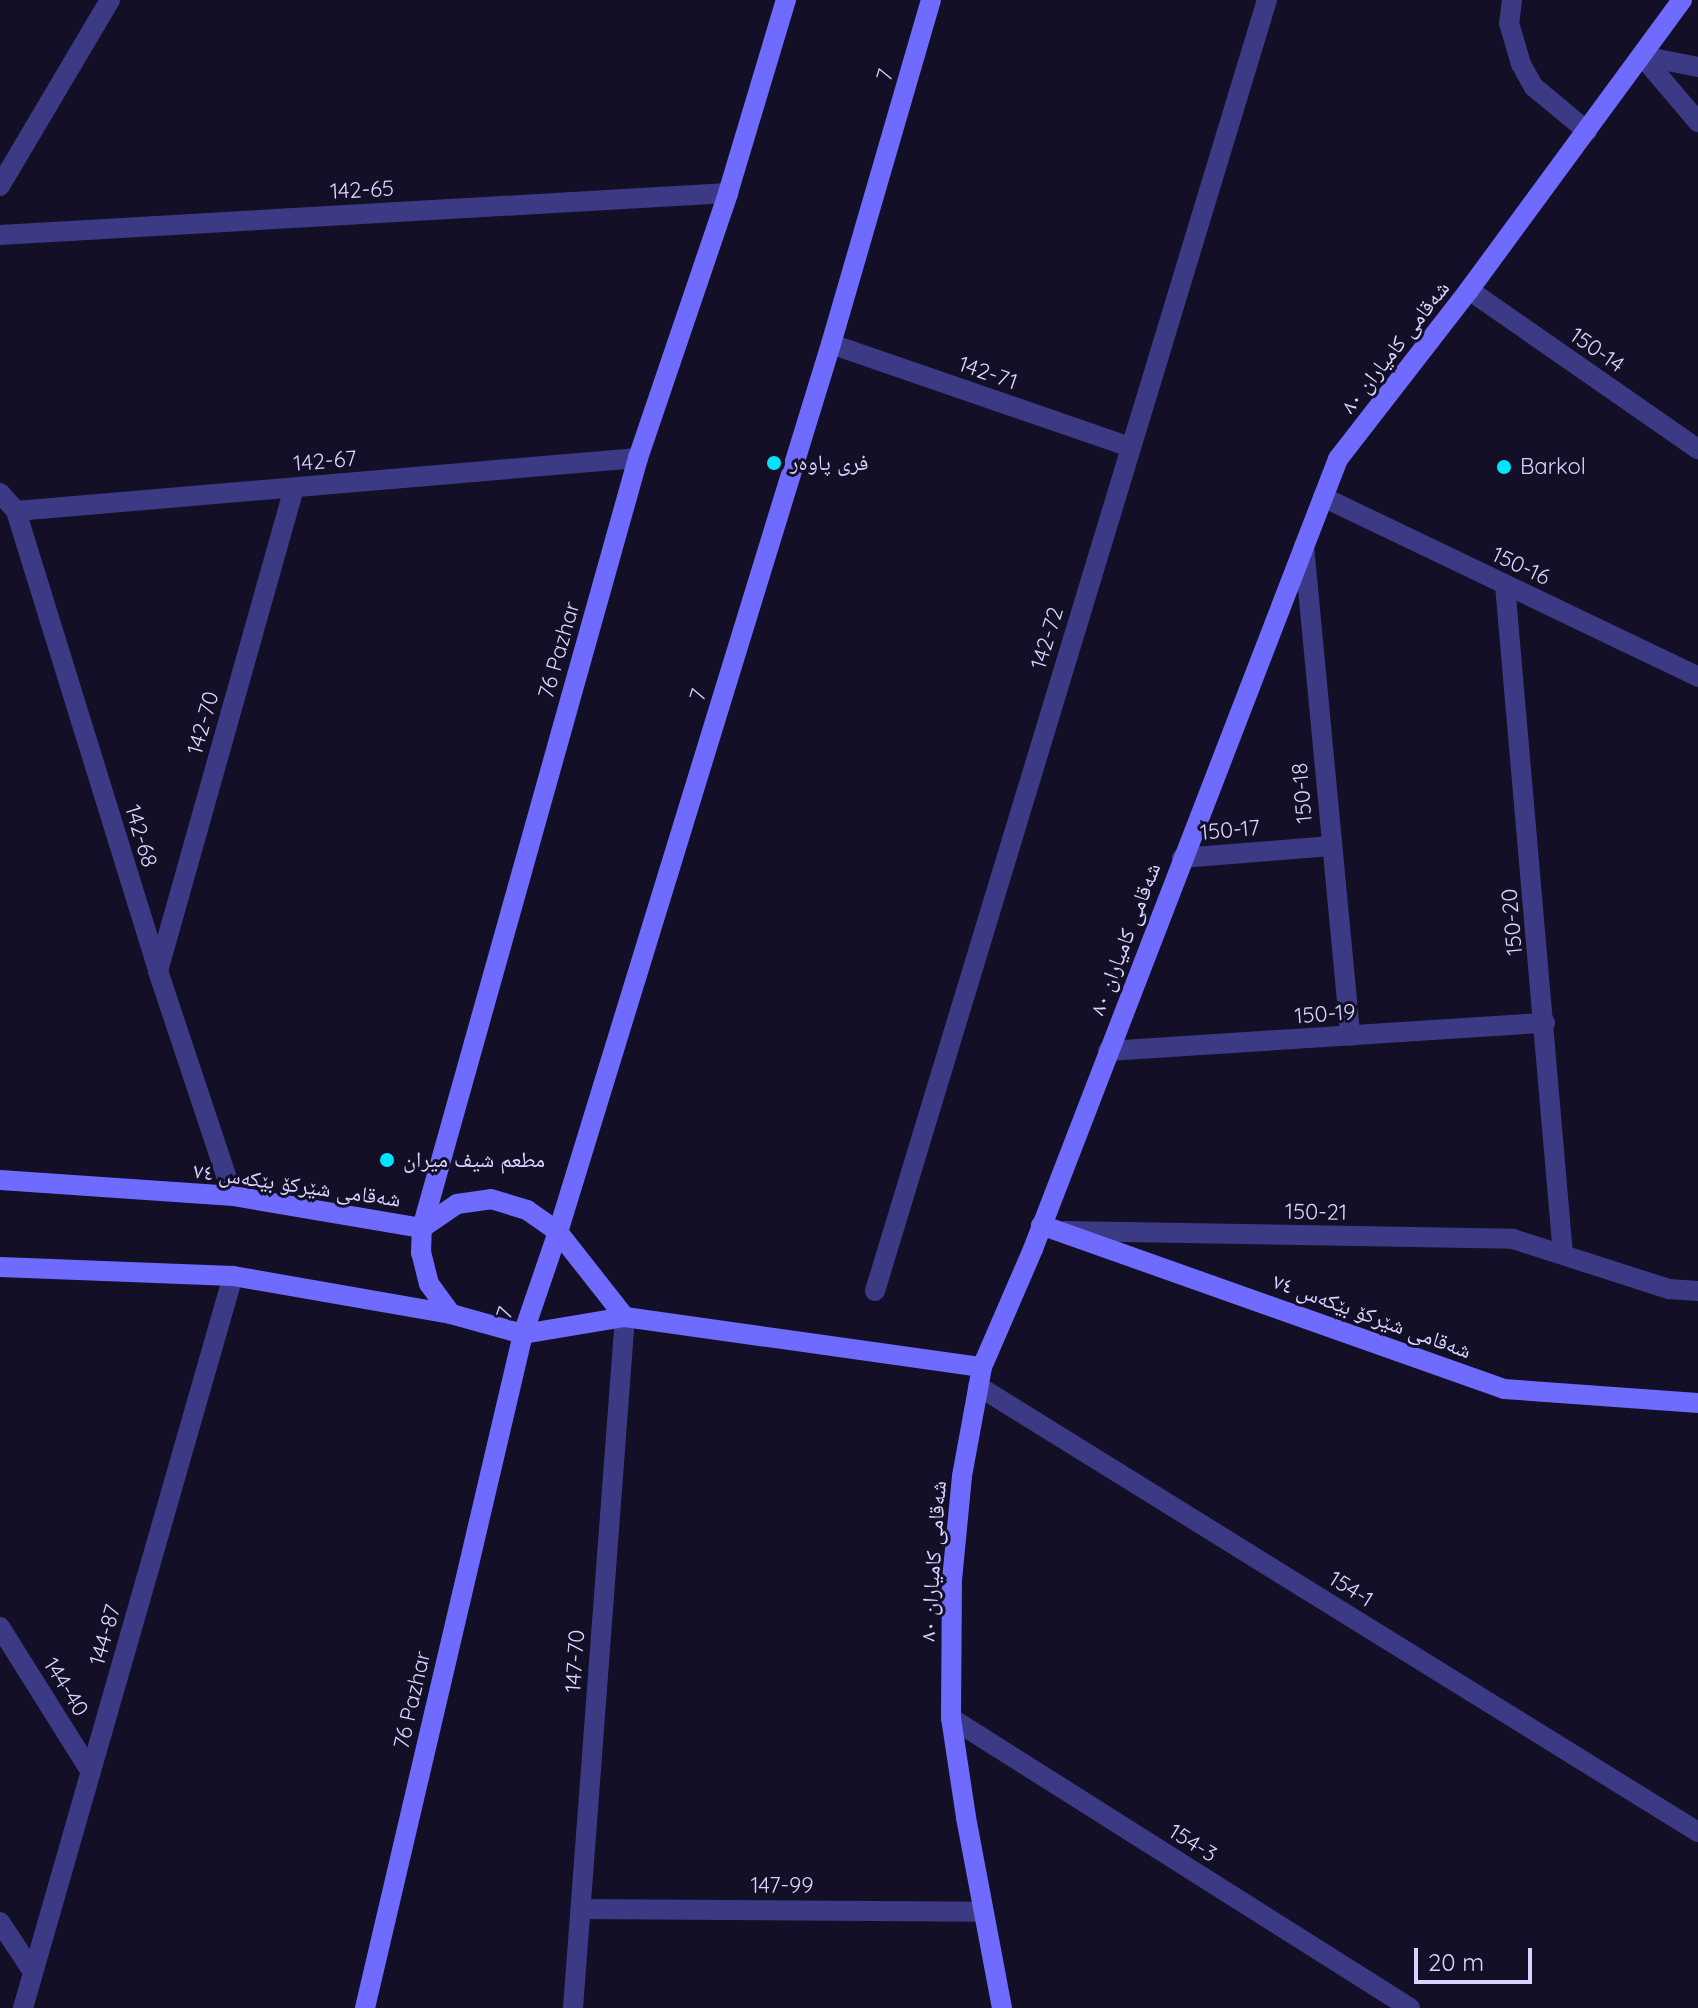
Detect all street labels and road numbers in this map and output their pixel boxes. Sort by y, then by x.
street label: 7 [871,66,899,84]
street label: 142-65 [329,175,395,205]
street label: شەقامی کامیاران ٨٠ [1335,275,1455,419]
street label: 150-14 [1565,322,1629,378]
street label: 142-71 [955,351,1021,395]
street label: 142-67 [292,445,358,477]
street label: 150-16 [1488,541,1554,591]
street label: 76 Pazhar [533,598,585,702]
street label: 142-72 [1025,604,1069,672]
street label: 7 [684,686,712,704]
street label: 142-70 [181,688,225,758]
street label: 150-18 [1286,762,1318,824]
street label: 142-68 [119,802,163,870]
street label: 150-17 [1199,814,1261,846]
street label: شەقامی کامیاران ٨٠ [1084,859,1166,1019]
street label: 150-20 [1496,887,1528,957]
street label: 150-19 [1294,999,1356,1029]
street label: شەقامی شێرکۆ بێکەس ٧٤ [192,1157,402,1213]
street label: 150-21 [1285,1198,1347,1226]
street label: شەقامی شێرکۆ بێکەس ٧٤ [1269,1268,1475,1364]
street label: 7 [491,1303,519,1323]
street label: شەقامی کامیاران ٨٠ [914,1480,952,1642]
street label: 154-1 [1324,1565,1378,1613]
street label: 144-87 [84,1602,126,1668]
street label: 147-70 [560,1629,590,1693]
street label: 76 Pazhar [388,1648,436,1752]
street label: 144-40 [38,1653,94,1721]
street label: 154-3 [1164,1818,1222,1868]
street label: 147-99 [750,1873,814,1899]

